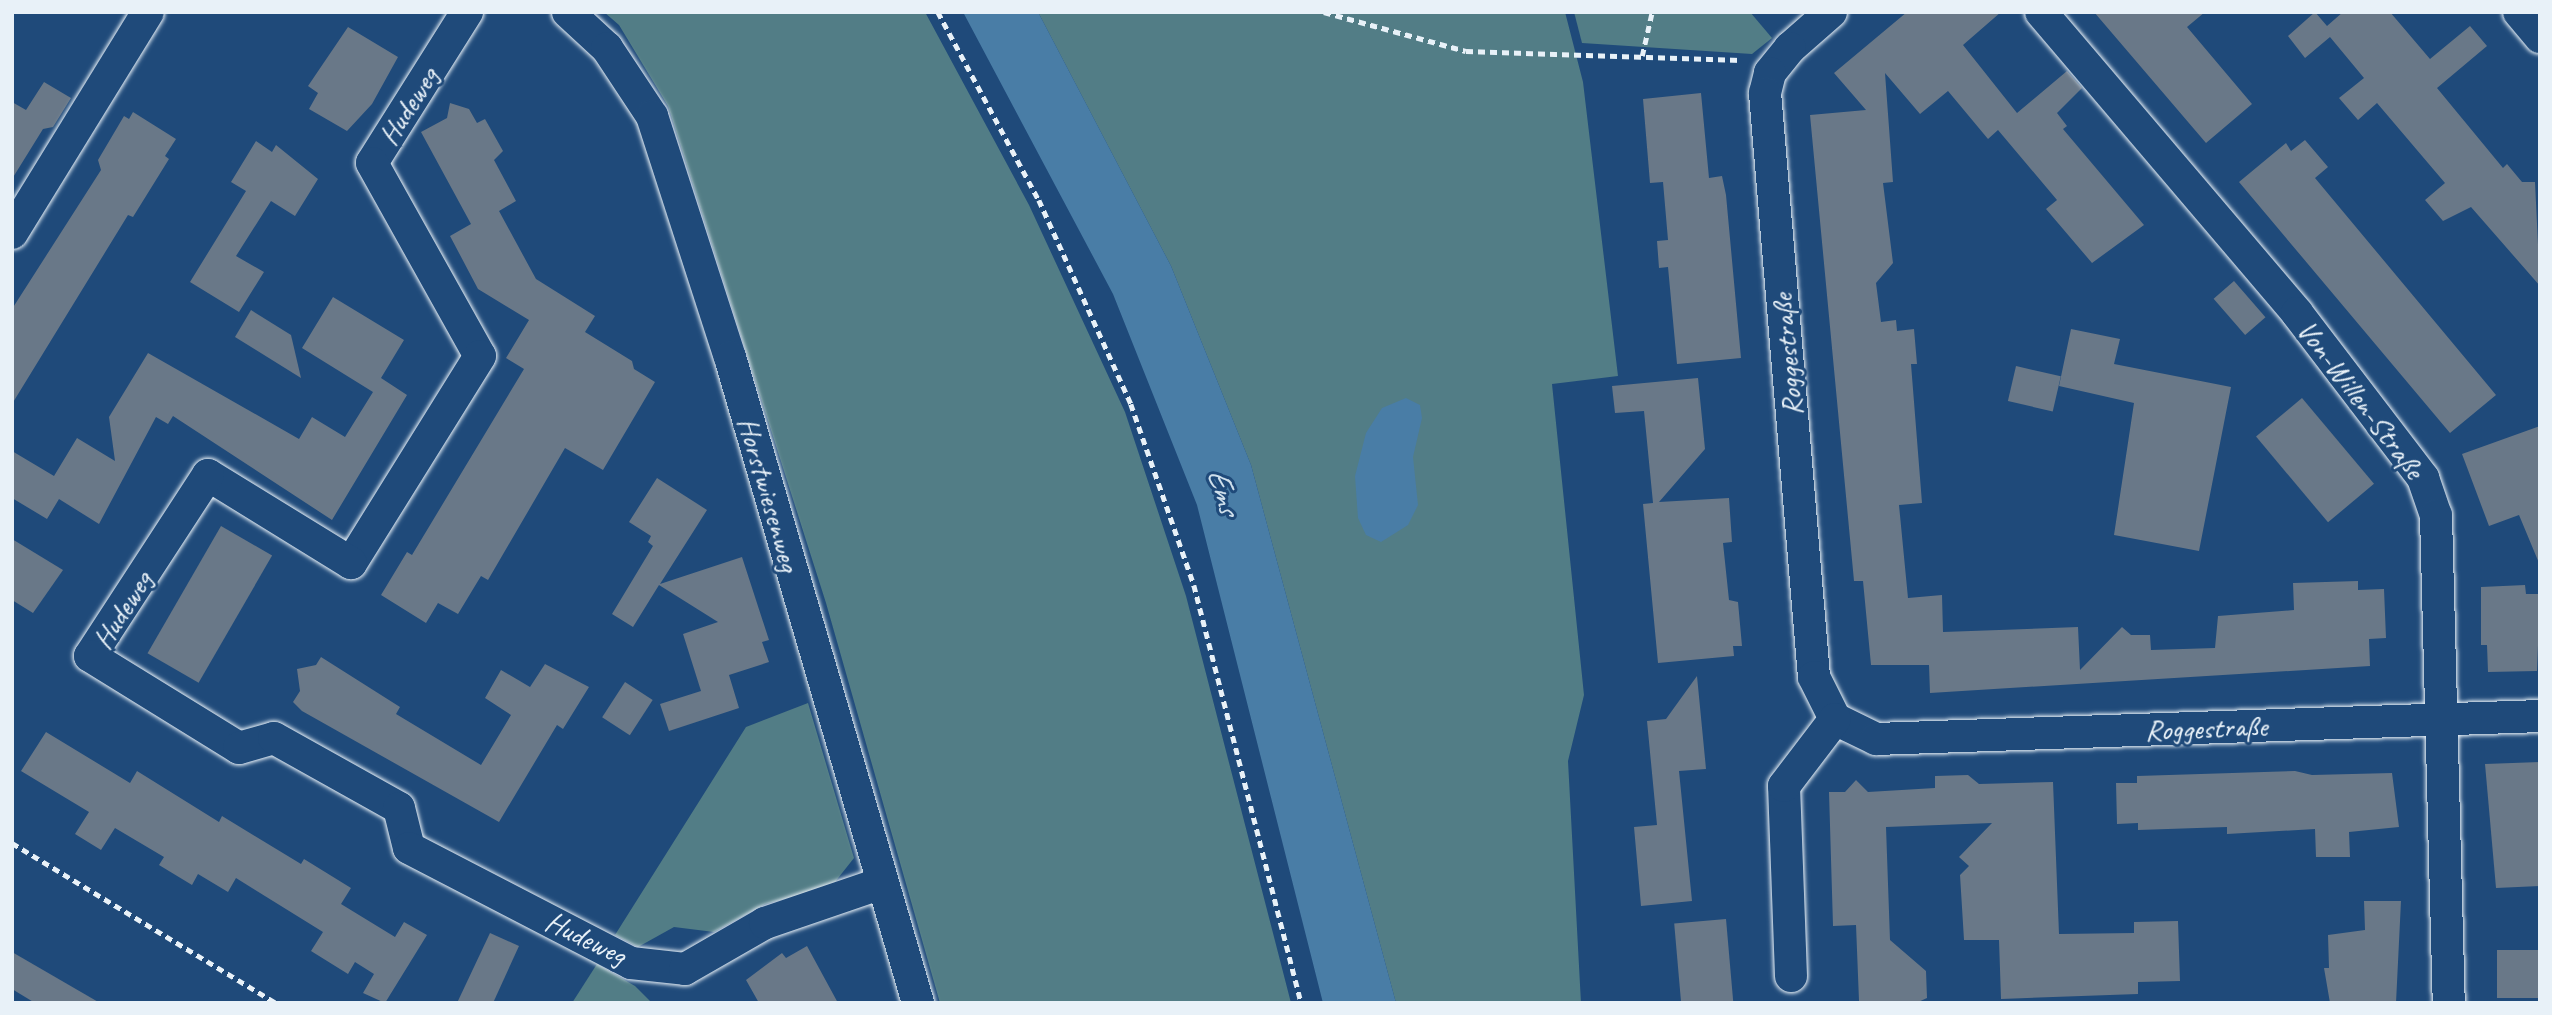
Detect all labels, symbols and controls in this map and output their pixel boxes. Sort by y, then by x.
street label: Hudeweg [370,60,446,152]
street label: Roggestraße [1764,292,1810,418]
street label: Von-Willen-Straße [2290,312,2432,486]
street label: Horstwiesenweg [730,413,808,575]
water label: Ems [1198,464,1248,518]
street label: Hudeweg [84,564,160,656]
street label: Roggestraße [2144,708,2268,748]
street label: Hudeweg [540,903,632,973]

